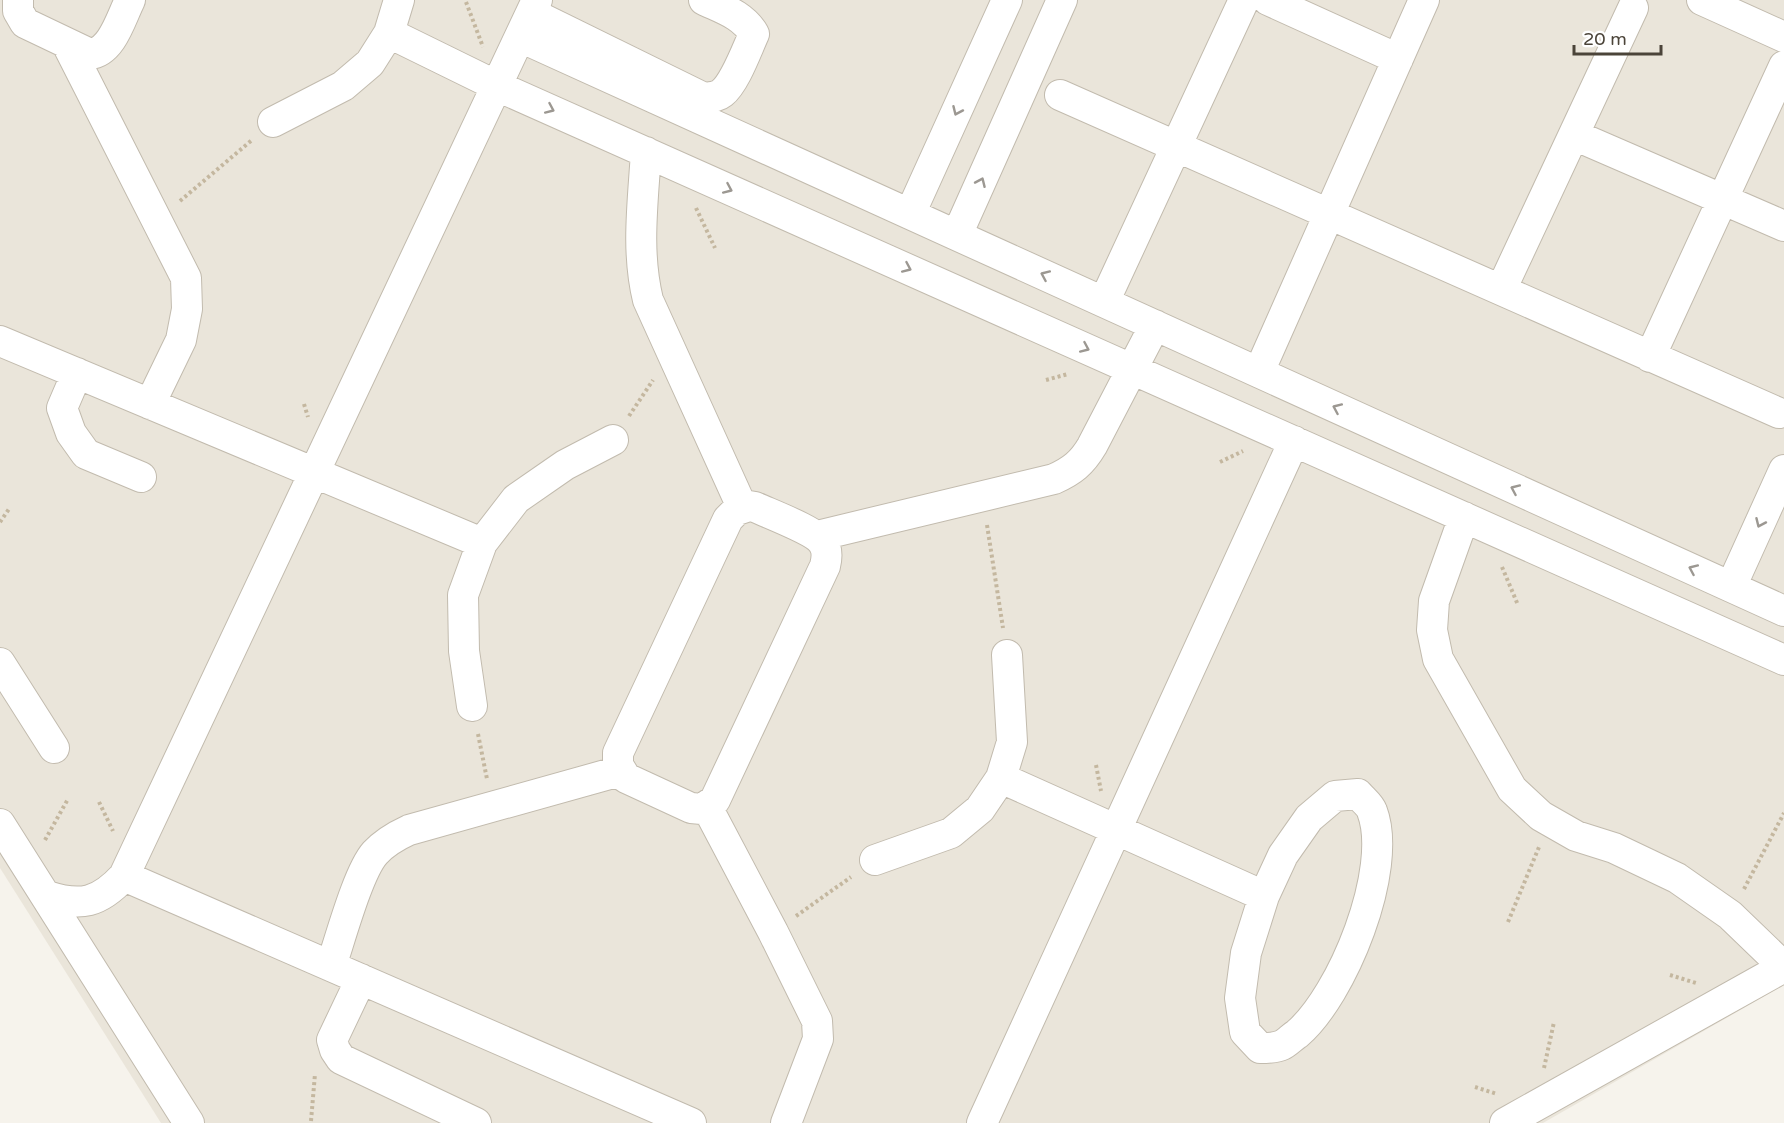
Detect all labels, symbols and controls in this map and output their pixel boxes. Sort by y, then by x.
scale bar [1574,18,1661,56]
text: 20 m [1583,28,1627,50]
one-way arrow [544,102,555,114]
one-way arrow [952,104,964,115]
one-way arrow [973,177,985,188]
one-way arrow [722,182,733,194]
one-way arrow [900,261,911,273]
one-way arrow [1041,270,1052,282]
one-way arrow [1078,341,1089,353]
one-way arrow [1333,403,1344,415]
one-way arrow [1510,484,1521,496]
one-way arrow [1755,516,1767,527]
one-way arrow [1688,565,1699,577]

